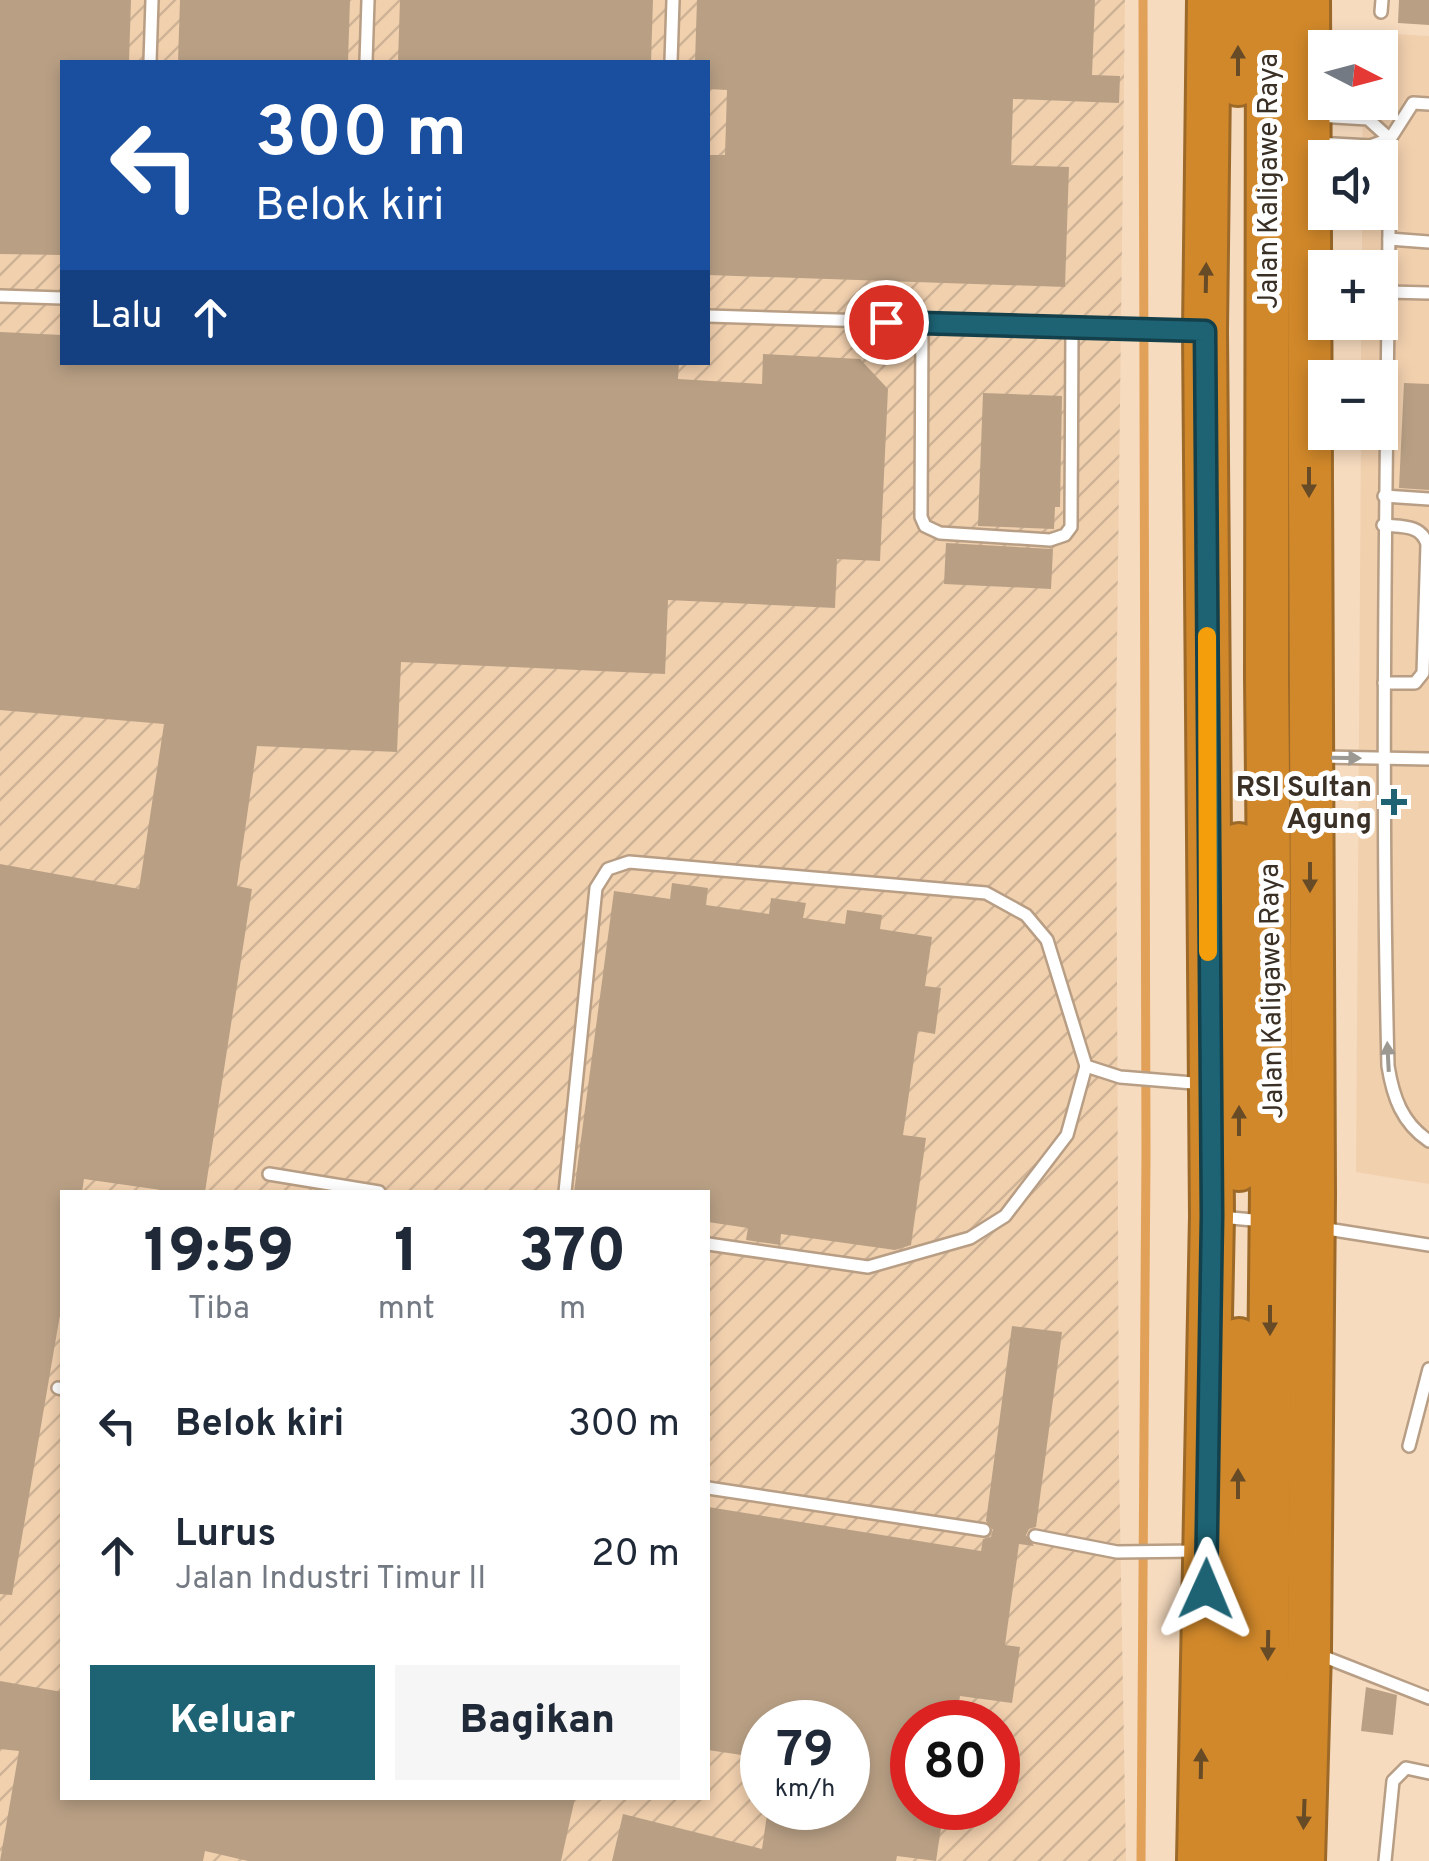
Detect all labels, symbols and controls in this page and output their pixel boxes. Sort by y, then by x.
north arrow [1308,30,1398,120]
map controls [1308,30,1398,450]
one-way arrow [1230,44,1246,76]
street label: Jalan Kaligawe Raya [1252,53,1288,309]
text: 300 m [255,92,467,181]
icon: left [90,100,220,230]
button: sound [1308,140,1398,230]
text: Belok kiri [255,179,445,236]
button: + [1308,250,1398,340]
one-way arrow [1198,262,1214,294]
pin [844,280,929,365]
icon: ahead [183,290,238,345]
text: Lalu [90,293,163,342]
icon: arrive [859,295,914,350]
button: − [1308,360,1398,450]
one-way arrow [1301,467,1317,499]
one-way arrow [1331,750,1363,766]
place label: RSI Sultan Agung [1236,771,1372,839]
marker: RSI Sultan Agung [1381,789,1407,815]
one-way arrow [1303,862,1319,894]
street label: Jalan Kaligawe Raya [1253,863,1293,1119]
one-way arrow [1380,1041,1396,1073]
one-way arrow [1231,1104,1247,1136]
text: 19:59 [144,1217,294,1293]
text: 1 [394,1217,419,1293]
text: 370 [519,1217,626,1293]
text: Tiba [188,1290,250,1330]
text: mnt [378,1290,435,1330]
text: m [559,1290,586,1330]
one-way arrow [1262,1304,1278,1336]
icon: left [90,1398,145,1453]
text: Belok kiri [175,1401,344,1450]
text: 300 m [568,1401,680,1450]
one-way arrow [1230,1467,1246,1499]
text: Lurus [175,1511,276,1560]
icon: ahead [90,1528,145,1583]
text: 20 m [591,1531,680,1580]
position arrow [1154,1537,1258,1641]
text: Jalan Industri Timur II [175,1560,486,1600]
one-way arrow [1260,1629,1276,1661]
button: Keluar [90,1665,375,1780]
button: Bagikan [395,1665,680,1780]
speed limit sign: 80 [890,1700,1020,1830]
text: 79 [776,1721,834,1784]
one-way arrow [1193,1747,1209,1779]
text: km/h [775,1774,835,1806]
one-way arrow [1296,1798,1312,1830]

